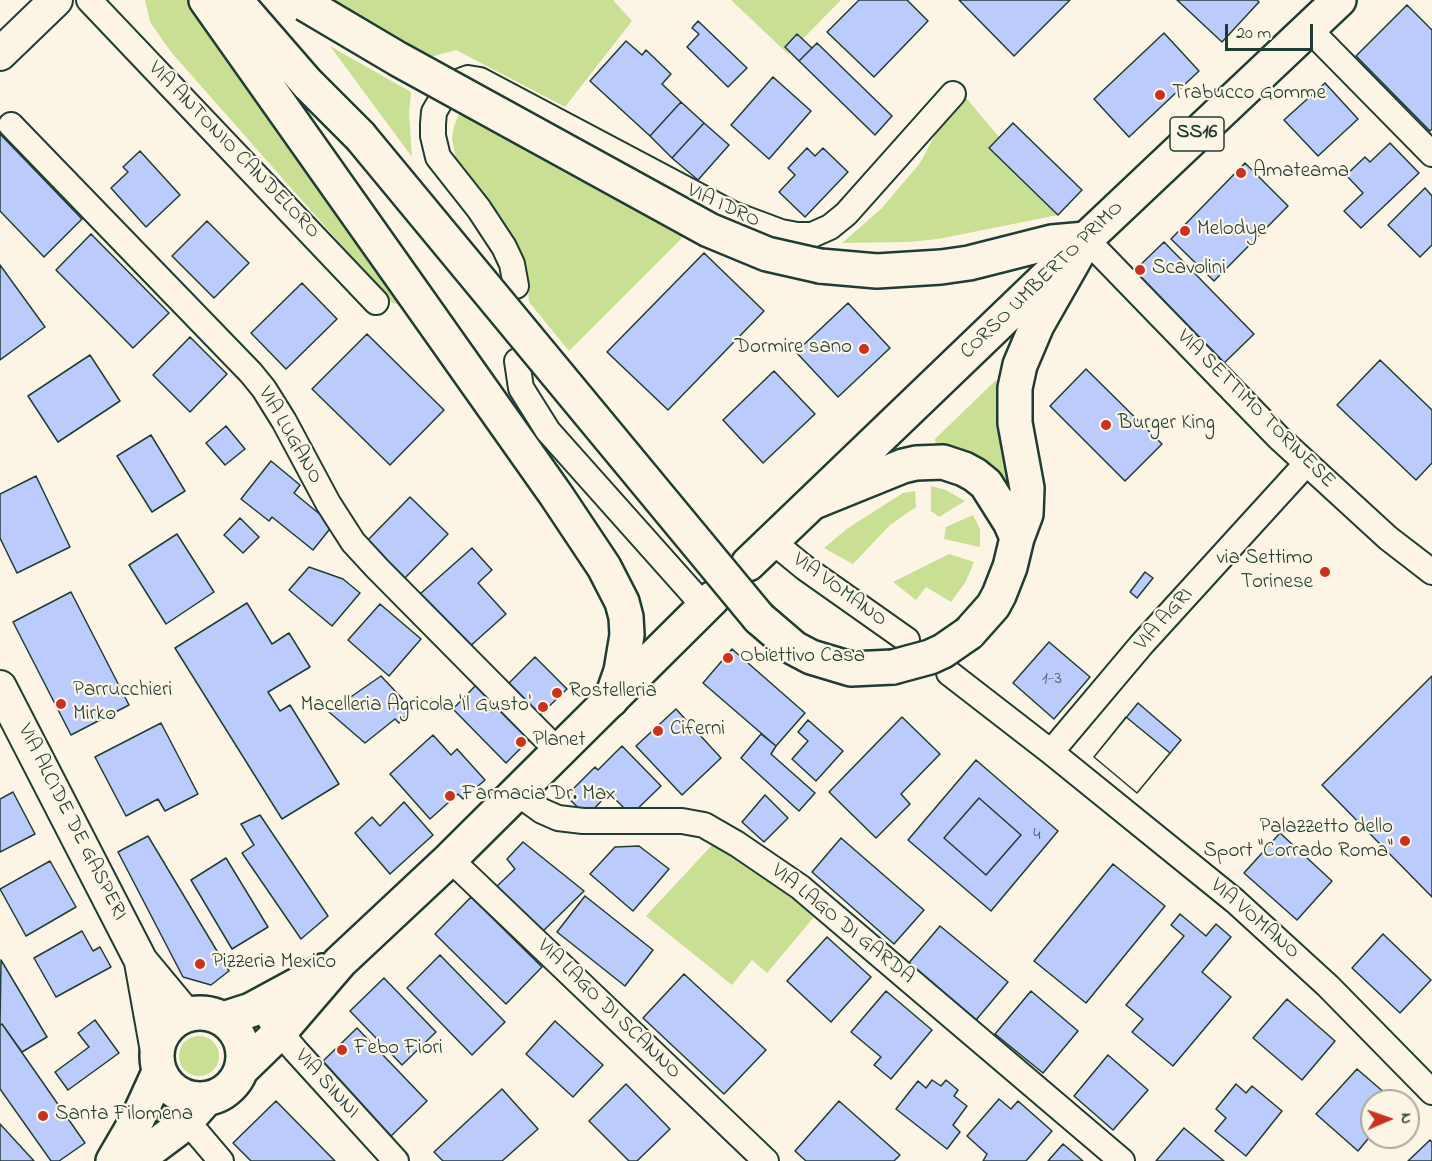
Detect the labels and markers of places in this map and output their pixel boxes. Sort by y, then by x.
place label: Trabucco Gomme [1172,82,1326,108]
marker: Trabucco Gomme [1153,88,1167,102]
place label: Amateama [1253,160,1349,186]
marker: Amateama [1234,166,1248,180]
place label: Melodye [1197,218,1266,244]
marker: Melodye [1178,224,1192,238]
place label: Scavolini [1152,257,1226,283]
marker: Scavolini [1133,263,1147,277]
place label: Dormire sano [735,336,852,362]
marker: Dormire sano [857,342,871,356]
place label: Burger King [1118,412,1215,438]
marker: Burger King [1099,418,1113,432]
place label: via Settimo Torinese [1217,547,1313,597]
marker: via Settimo Torinese [1318,565,1332,579]
place label: Obiettivo Casa [740,645,865,671]
marker: Obiettivo Casa [721,651,735,665]
place label: Parrucchieri Mirko [73,679,172,729]
place label: Rostelleria [569,680,657,706]
marker: Rostelleria [550,686,564,700]
place label: Macelleria Agricola 'Il Gusto' [301,694,531,720]
marker: Parrucchieri Mirko [54,697,68,711]
marker: Macelleria Agricola 'Il Gusto' [536,700,550,714]
place label: Ciferni [670,718,725,744]
marker: Ciferni [651,724,665,738]
place label: Planet [533,729,586,755]
marker: Planet [514,735,528,749]
place label: Farmacia Dr. Max [462,783,616,809]
marker: Farmacia Dr. Max [443,789,457,803]
place label: Palazzetto dello Sport "Corrado Roma" [1204,816,1393,866]
marker: Palazzetto dello Sport "Corrado Roma" [1398,834,1412,848]
place label: Pizzeria Mexico [212,951,336,977]
marker: Pizzeria Mexico [193,957,207,971]
place label: Febo Fiori [354,1037,443,1063]
marker: Febo Fiori [335,1043,349,1057]
place label: Santa Filomena [55,1103,193,1129]
marker: Santa Filomena [36,1109,50,1123]

